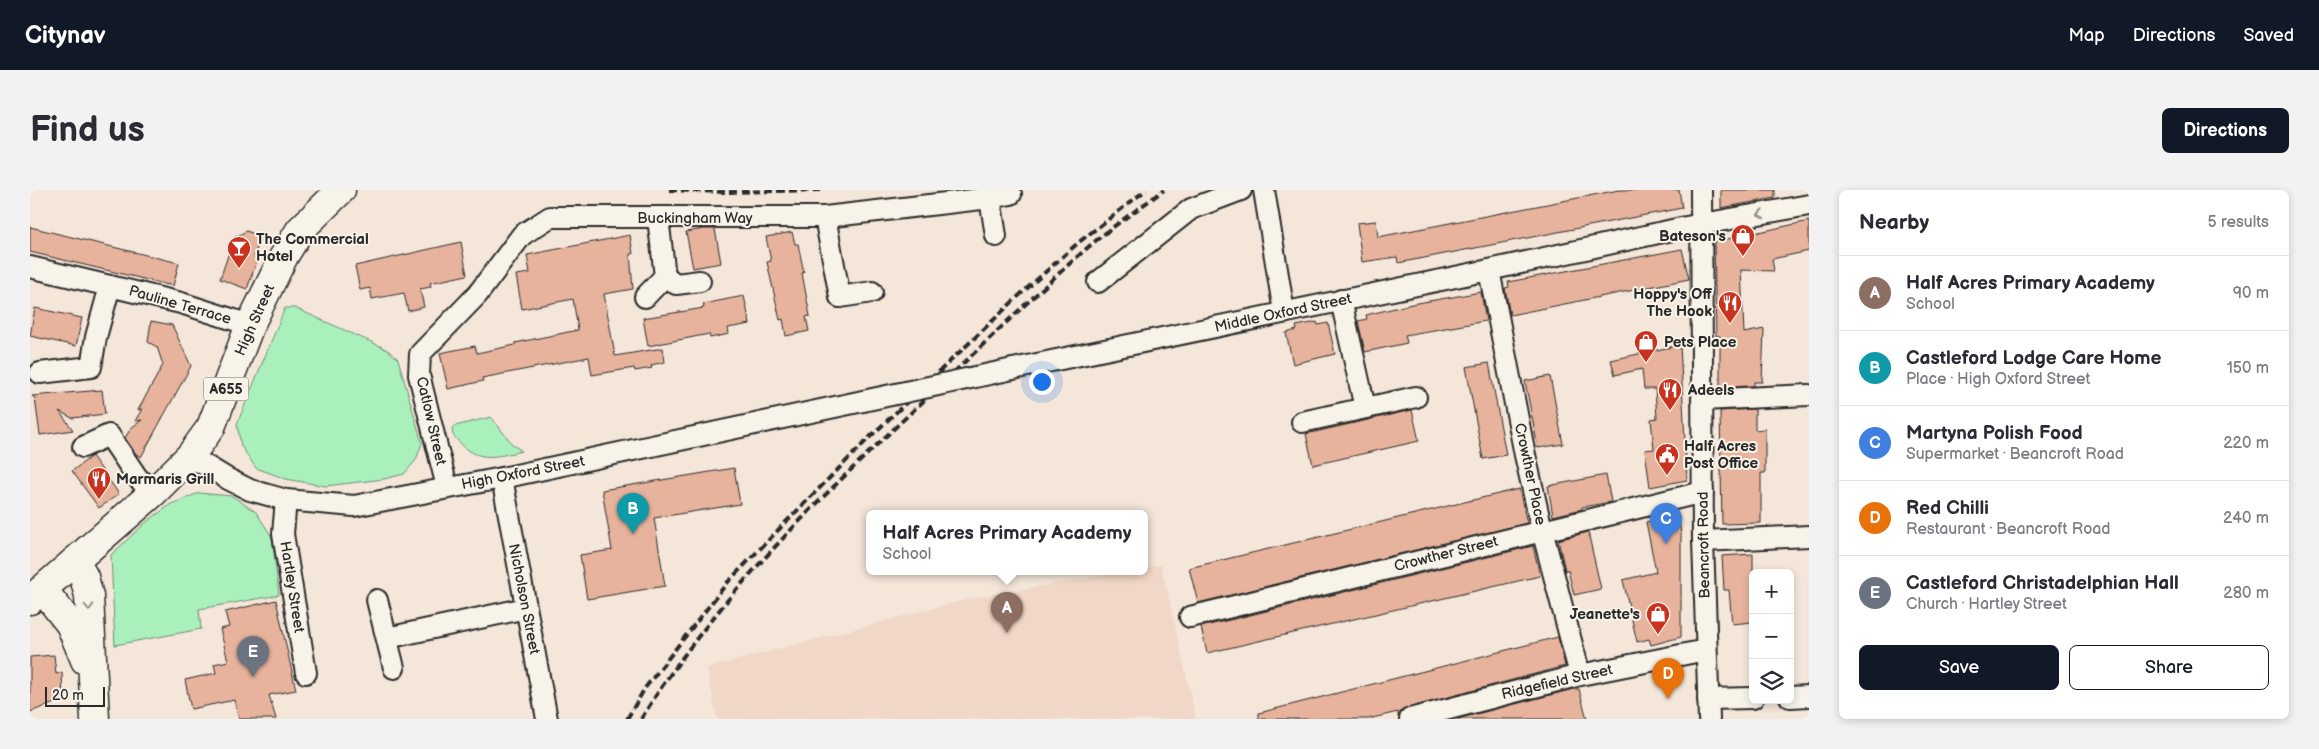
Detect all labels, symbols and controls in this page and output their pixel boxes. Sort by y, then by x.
text: Citynav [25,21,106,50]
text: Map [2069,25,2105,46]
text: Directions [2133,25,2215,46]
text: Saved [2243,25,2294,46]
button: Directions [2162,108,2289,153]
text: Find us [30,109,145,152]
one-way arrow [1757,208,1765,218]
street label: Buckingham Way [637,209,753,228]
text: Nearby [1859,210,1929,235]
text: 5 results [2207,213,2269,232]
shop icon: Bateson's [1730,223,1756,257]
place label: Bateson's [1659,227,1726,246]
place label: The Commercial Hotel [256,230,369,266]
bar icon: The Commercial Hotel [226,235,252,269]
text: Half Acres Primary Academy [1906,272,2155,295]
street label: Pauline Terrace [127,281,234,329]
street label: High Street [231,281,279,359]
text: A [1870,284,1880,303]
text: 90 m [2233,284,2269,303]
place label: Hoppy's Off The Hook [1633,285,1712,321]
street label: Middle Oxford Street [1213,289,1354,337]
restaurant icon: Hoppy's Off The Hook [1717,290,1743,324]
text: School [1906,295,1955,314]
shop icon: Pets Place [1633,329,1659,363]
place label: Pets Place [1664,333,1737,352]
text: Castleford Lodge Care Home [1906,347,2162,370]
text: B [1869,359,1881,378]
text: 150 m [2227,359,2269,378]
your location [1029,369,1055,395]
text: Place · High Oxford Street [1906,370,2091,389]
street label: Catlow Street [412,375,451,468]
restaurant icon: Adeels [1657,377,1683,411]
road number: A655 [204,378,248,400]
place label: Adeels [1687,381,1734,400]
street label: Crowther Place [1510,421,1550,527]
text: Martyna Polish Food [1906,422,2083,445]
text: C [1869,434,1881,453]
text: 220 m [2223,434,2269,453]
place label: Half Acres Post Office [1684,437,1759,473]
public building icon: Half Acres Post Office [1654,442,1680,476]
text: Supermarket · Beancroft Road [1906,445,2124,464]
street label: High Oxford Street [460,452,587,494]
restaurant icon: Marmaris Grill [86,466,112,500]
place label: Marmaris Grill [116,470,214,489]
street label: Beancroft Road [1694,491,1714,599]
pin: B [617,493,649,534]
text: Red Chilli [1906,497,1989,520]
pin: C [1650,503,1682,544]
text: D [1869,509,1881,528]
text: 240 m [2223,509,2269,528]
popup [866,510,1148,575]
text: Restaurant · Beancroft Road [1906,520,2110,539]
text: Half Acres Primary Academy [883,522,1131,545]
street label: Crowther Street [1392,532,1500,576]
street label: Hartley Street [275,540,309,634]
street label: Nicholson Street [504,542,544,656]
text: School [883,545,931,564]
map controls [1749,569,1794,704]
button: + [1749,569,1794,614]
text: Castleford Christadelphian Hall [1906,572,2179,595]
text: E [1870,584,1880,603]
text: 280 m [2223,584,2269,603]
pin: A [991,592,1023,633]
text: Church · Hartley Street [1906,595,2067,614]
shop icon: Jeanette's [1645,601,1671,635]
one-way arrow [84,603,94,611]
place label: Jeanette's [1570,605,1640,624]
button: − [1749,614,1794,659]
pin: E [237,636,269,677]
button: Save [1859,645,2059,690]
button: Share [2069,645,2269,690]
pin: D [1652,658,1684,699]
button: layers [1749,659,1794,704]
street label: Ridgefield Street [1500,660,1615,704]
scale bar [45,684,105,707]
text: 20 m [52,687,84,704]

